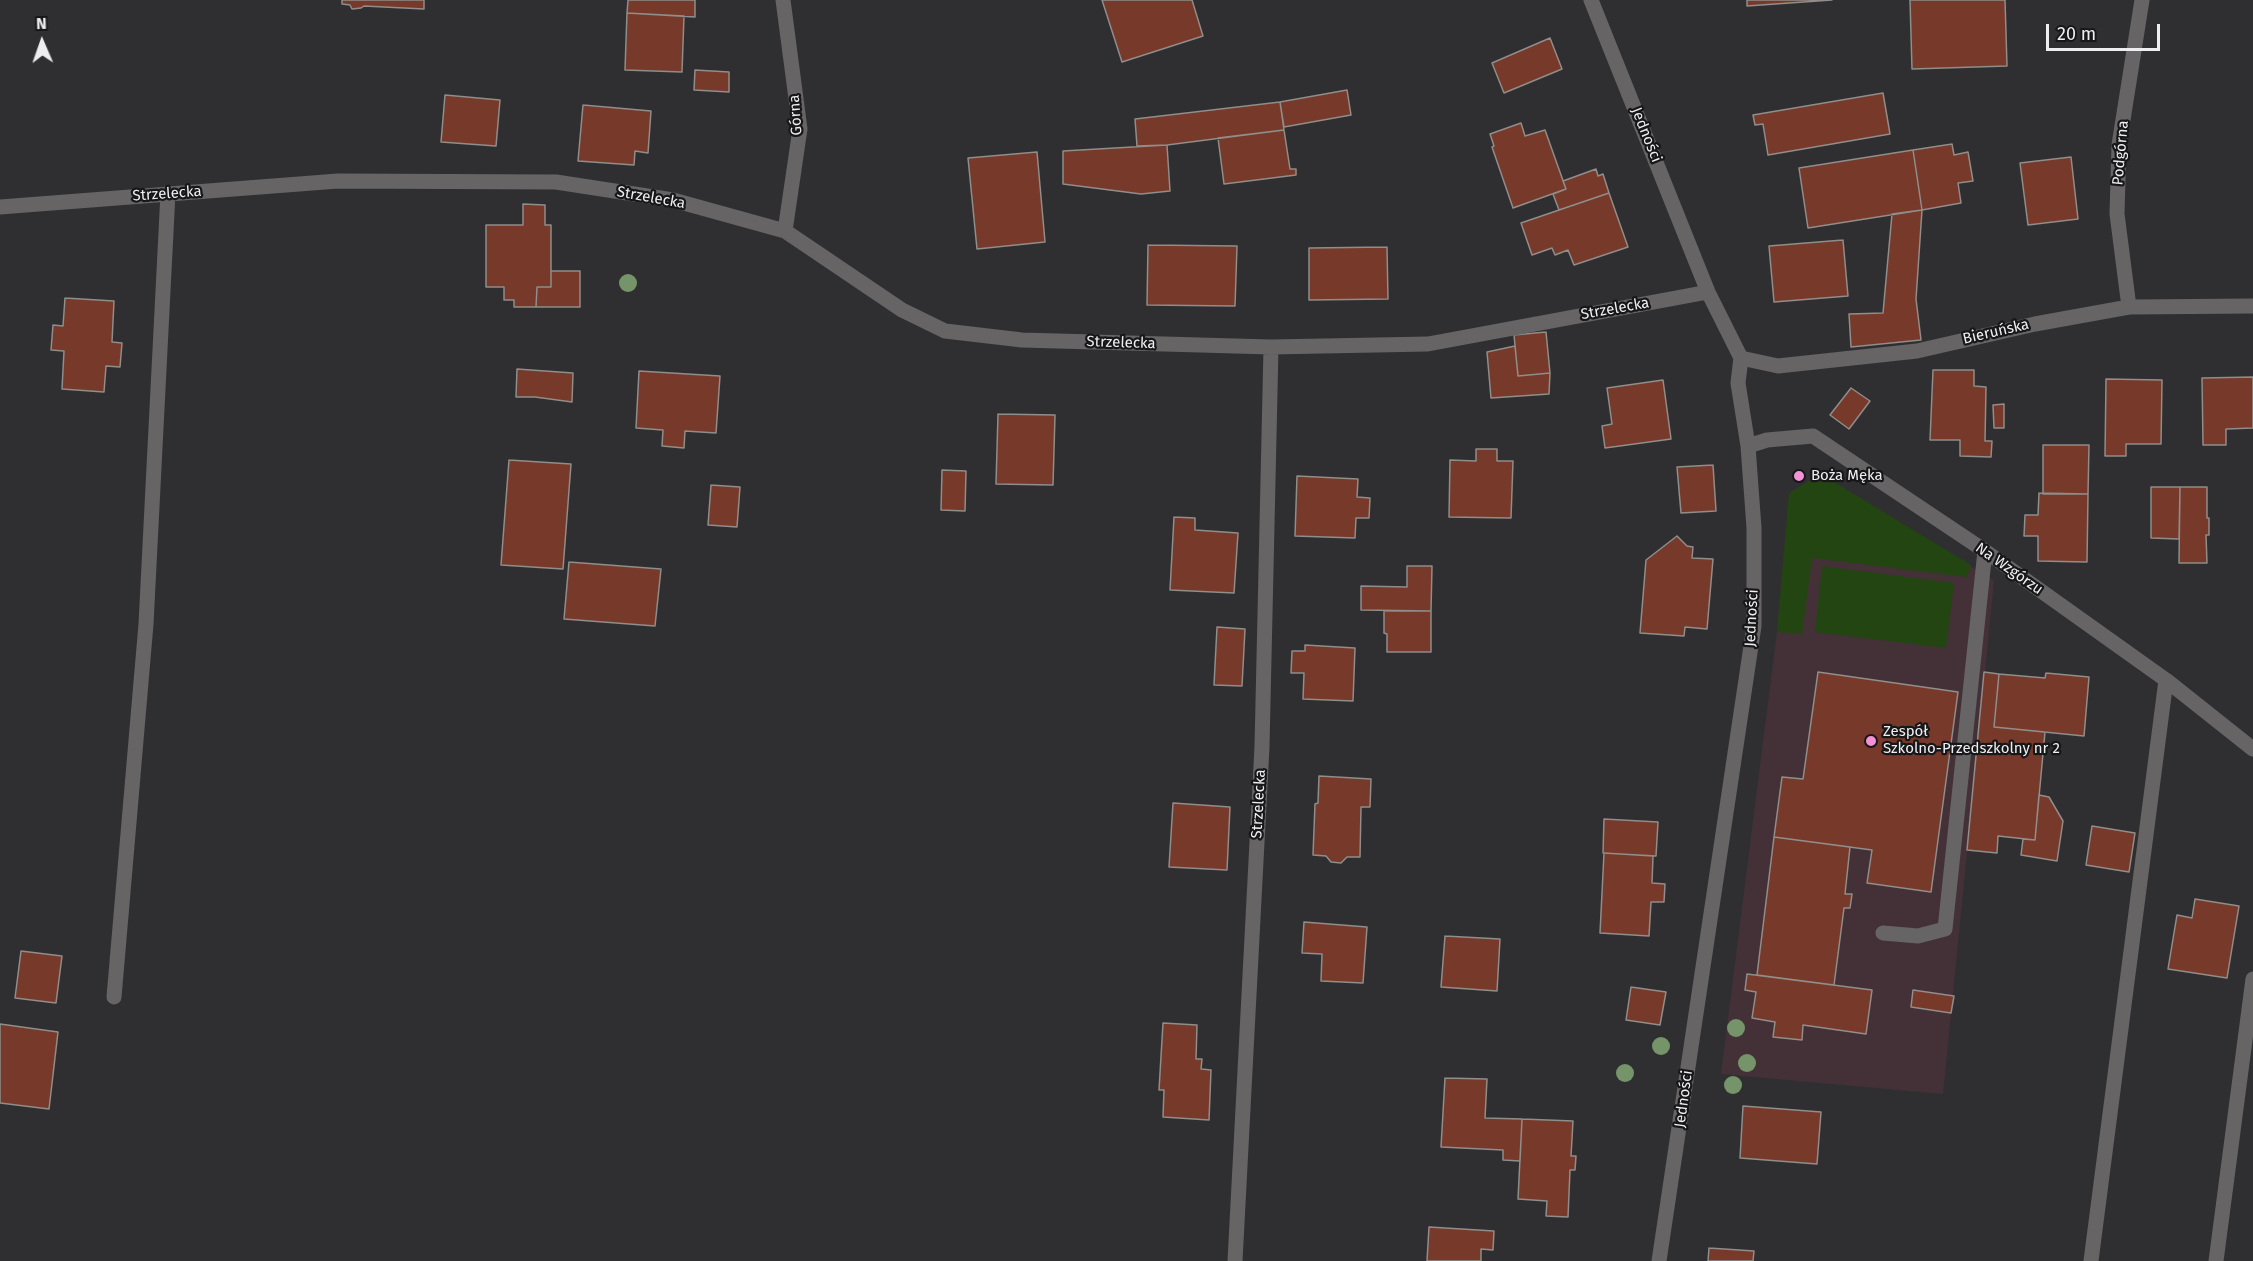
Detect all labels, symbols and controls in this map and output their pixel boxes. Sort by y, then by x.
north arrow [12,12,72,72]
scale bar [2049,12,2163,50]
text: N [36,14,47,33]
text: 20 m [2057,23,2096,45]
street label: Górna [786,94,806,136]
street label: Jedności [1627,105,1665,165]
street label: Podgórna [2109,120,2133,186]
street label: Strzelecka [132,183,202,205]
street label: Strzelecka [615,183,687,213]
street label: Strzelecka [1579,294,1651,324]
street label: Bieruńska [1961,316,2031,348]
street label: Strzelecka [1086,333,1156,353]
place label: Boża Męka [1811,467,1883,485]
marker: Boża Męka [1792,469,1806,483]
street label: Na Wzgórzu [1972,539,2046,599]
street label: Jedności [1742,589,1762,647]
place label: Zespół Szkolno-Przedszkolny nr 2 [1883,723,2060,758]
marker: Zespół Szkolno-Przedszkolny nr 2 [1864,734,1878,748]
street label: Strzelecka [1248,769,1270,839]
street label: Jedności [1671,1069,1697,1129]

